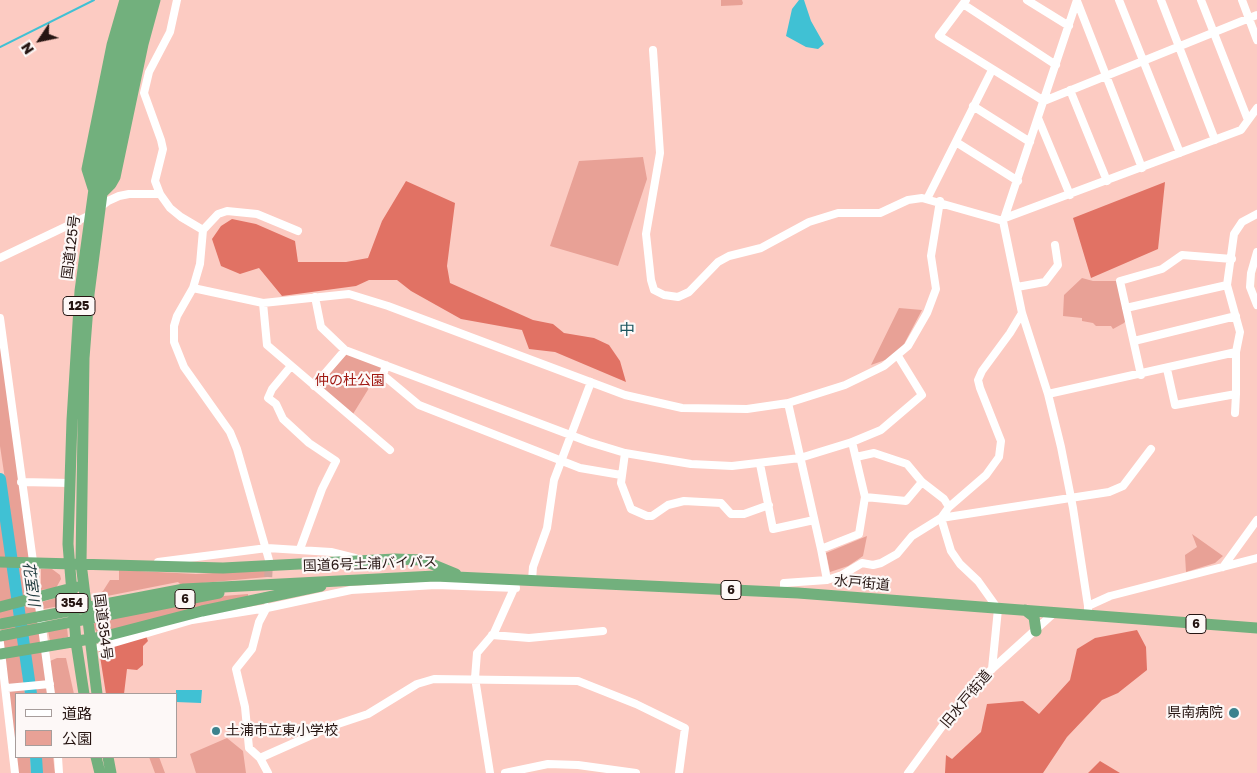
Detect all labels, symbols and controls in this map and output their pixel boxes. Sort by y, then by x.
north arrow [15,15,65,65]
text: N [17,40,37,58]
street label: 国道125号 [59,214,83,280]
road number: 125 [63,296,95,316]
district label: 中 [619,320,635,340]
park label: 仲の杜公園 [315,373,385,389]
street label: 国道6号土浦バイパス [303,553,437,575]
water label: 花室川 [19,560,43,608]
street label: 水戸街道 [833,572,891,594]
road number: 6 [721,580,741,600]
road number: 6 [175,590,195,608]
street label: 国道354号 [91,593,115,661]
road number: 354 [56,594,88,612]
road number: 6 [1186,614,1206,634]
street label: 旧水戸街道 [937,667,995,731]
legend [15,693,178,758]
text: 道路 [62,704,92,722]
place label: 県南病院 [1167,705,1223,721]
marker: 県南病院 [1227,706,1241,720]
place label: 土浦市立東小学校 [226,723,338,739]
marker: 土浦市立東小学校 [210,725,222,737]
text: 公園 [62,729,92,747]

